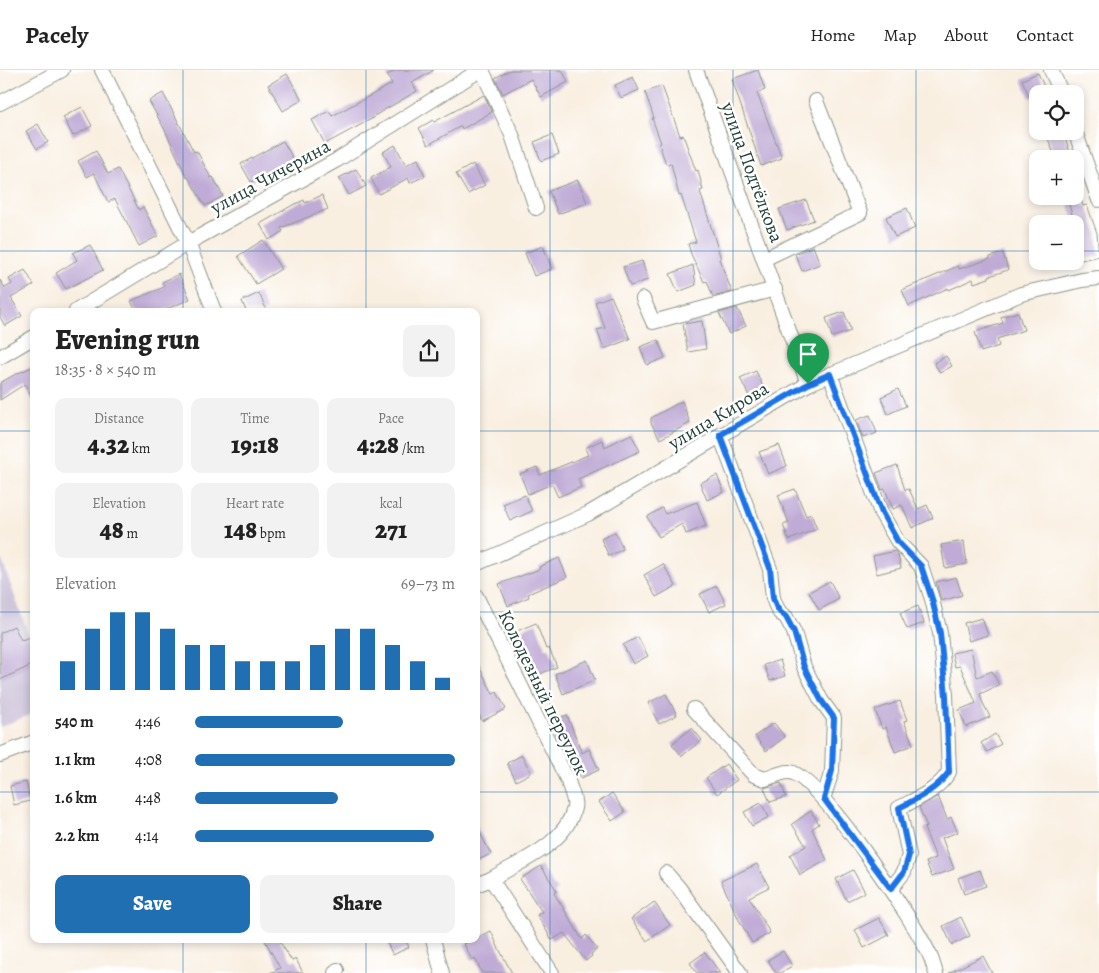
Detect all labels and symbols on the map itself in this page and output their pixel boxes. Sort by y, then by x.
street label: улица Подтёлкова [714,98,790,246]
street label: улица Чичерина [205,133,335,221]
pin [787,333,829,384]
street label: улица Кирова [663,376,774,457]
street label: Колодезный переулок [492,606,594,779]

